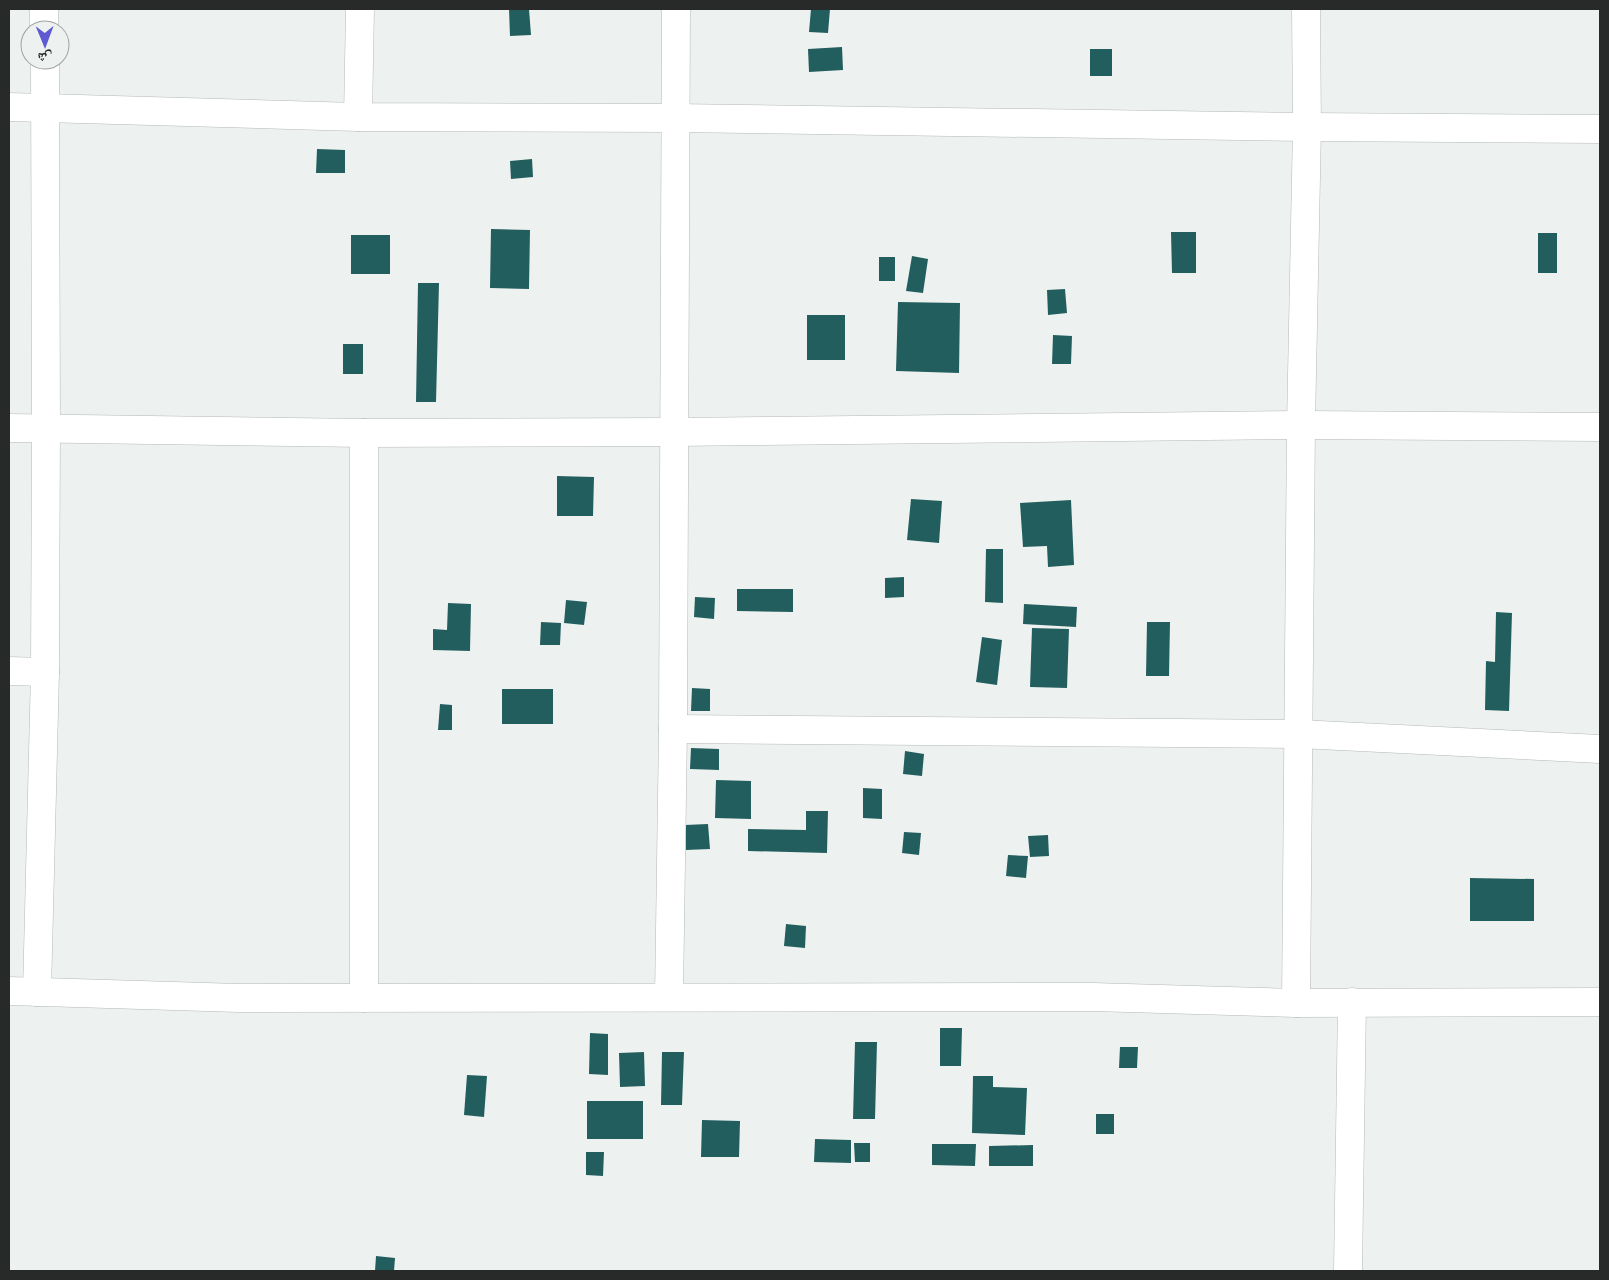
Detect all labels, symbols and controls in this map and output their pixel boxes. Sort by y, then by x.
north arrow [20,20,70,70]
text: ش [38,49,53,66]

